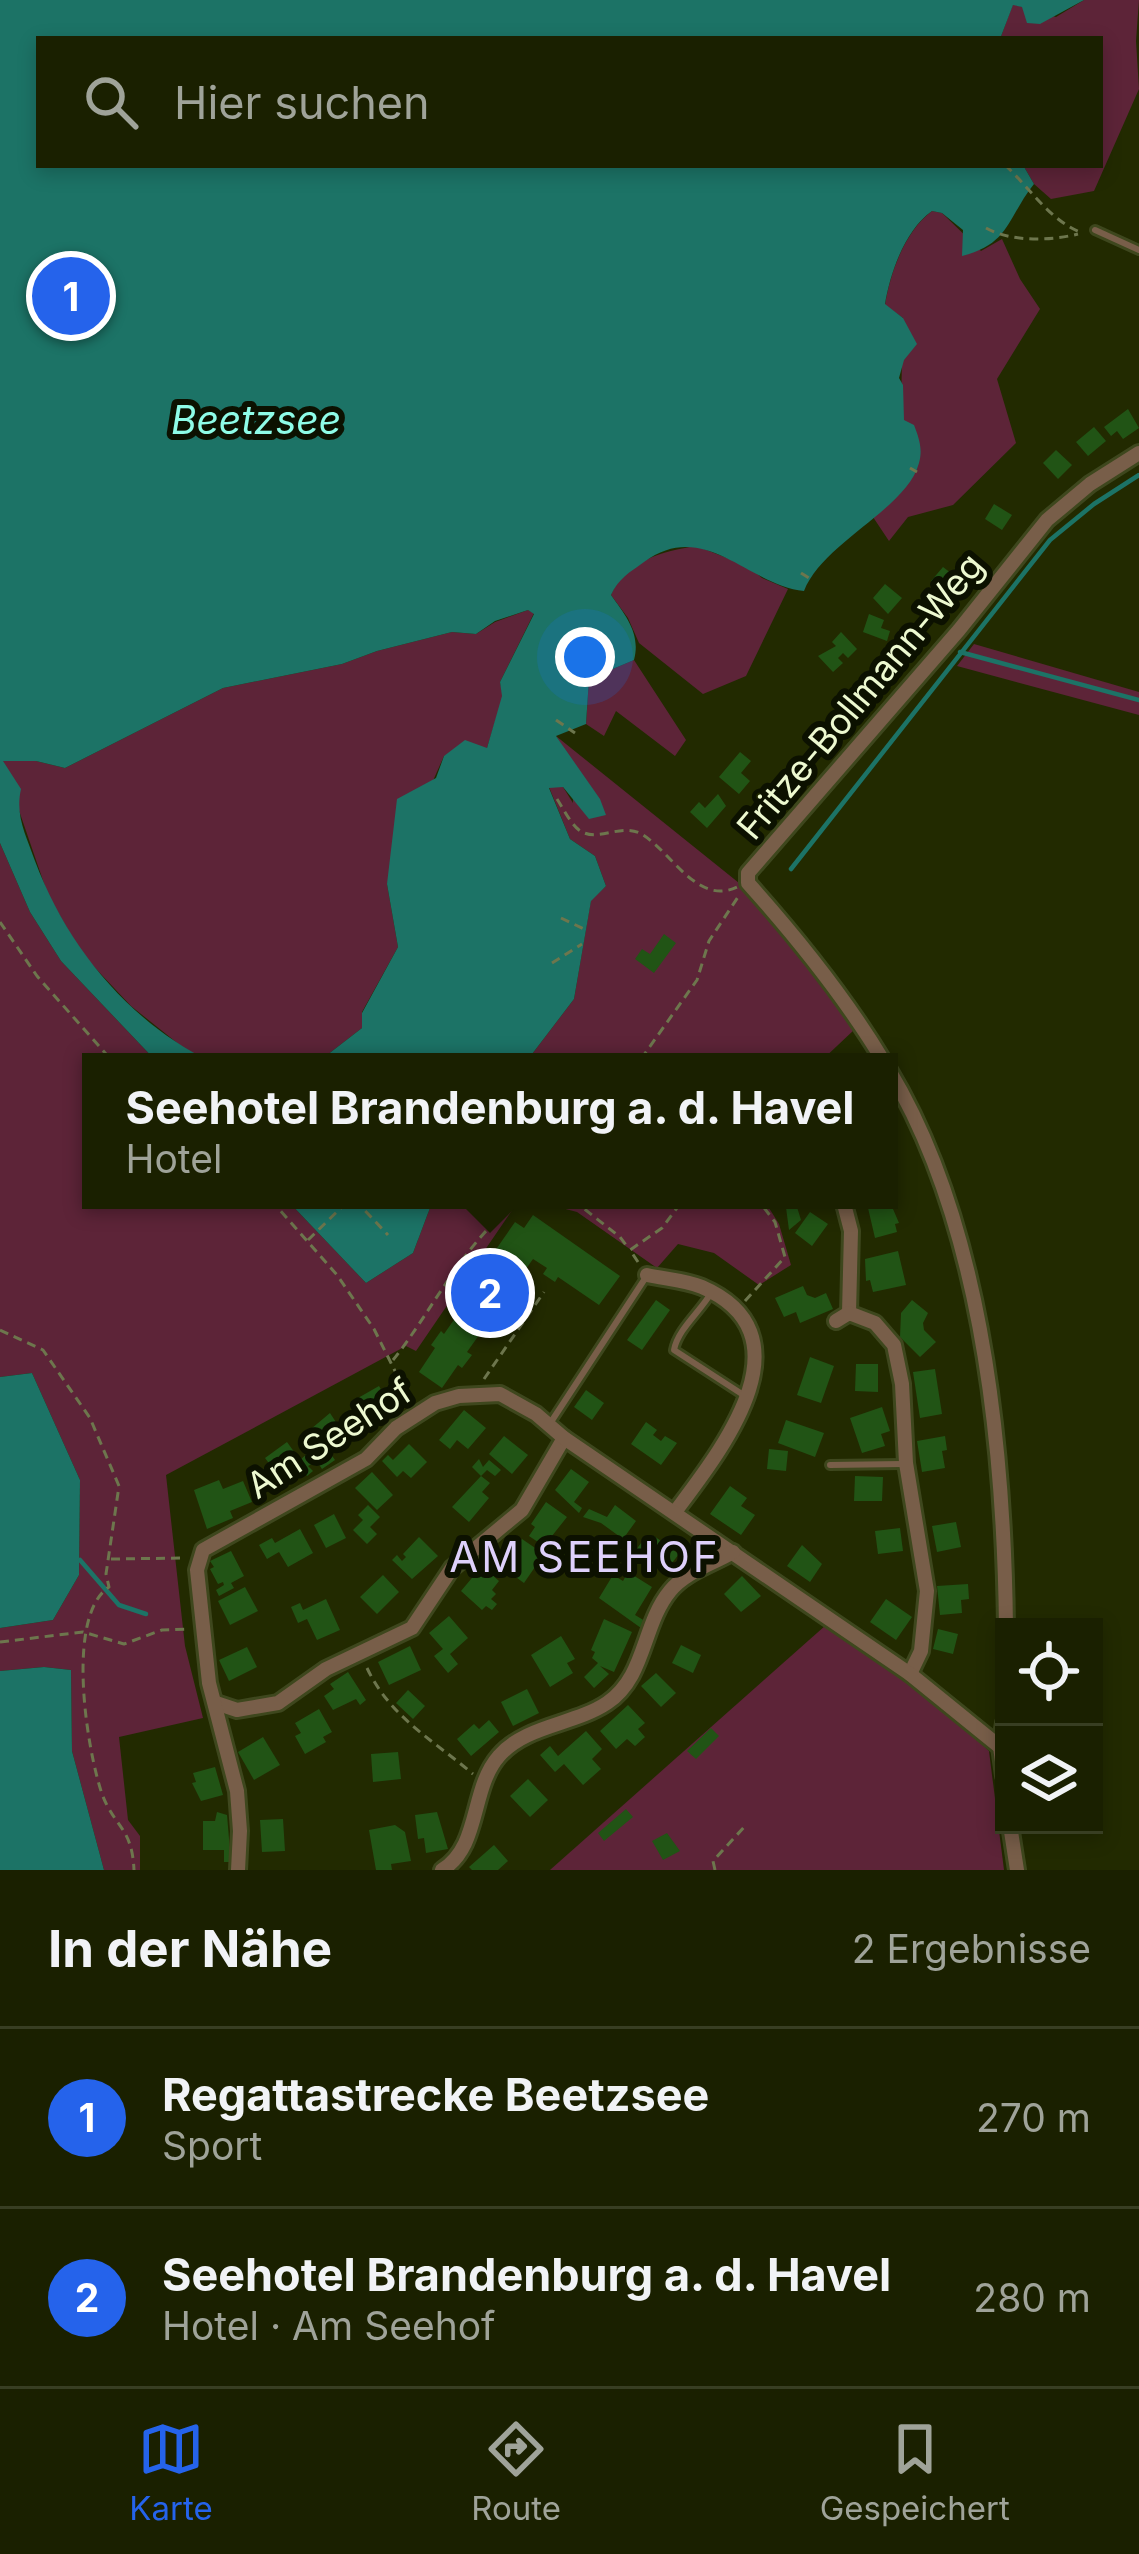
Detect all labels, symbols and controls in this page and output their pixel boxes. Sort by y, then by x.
search box [36,36,1103,168]
icon: search [78,69,144,135]
text: Hier suchen [174,75,430,130]
pin: 1 [32,251,110,341]
water label: Beetzsee [171,396,341,443]
street label: Fritze-Bollmann-Weg [727,544,993,848]
your location [555,627,615,687]
popup [82,1053,898,1209]
text: Seehotel Brandenburg a. d. Havel [125,1080,855,1135]
text: Hotel [125,1135,222,1182]
pin: 2 [451,1248,529,1338]
street label: Am Seehof [238,1368,420,1508]
district label: AM SEEHOF [449,1531,721,1582]
map controls [995,1618,1103,1834]
button: locate [995,1618,1103,1726]
button: layers [995,1726,1103,1834]
text: In der Nähe [48,1918,332,1979]
text: 2 Ergebnisse [852,1925,1091,1972]
text: Regattastrecke Beetzsee [162,2067,709,2122]
text: 1 [79,2094,95,2141]
text: 270 m [976,2094,1091,2141]
text: Sport [162,2122,262,2169]
text: Seehotel Brandenburg a. d. Havel [162,2247,891,2302]
text: 2 [75,2274,99,2321]
text: 280 m [973,2274,1091,2321]
text: Hotel · Am Seehof [162,2302,496,2349]
tab: Karte [129,2416,213,2528]
tab: Route [471,2416,561,2528]
tab: Gespeichert [820,2416,1010,2528]

